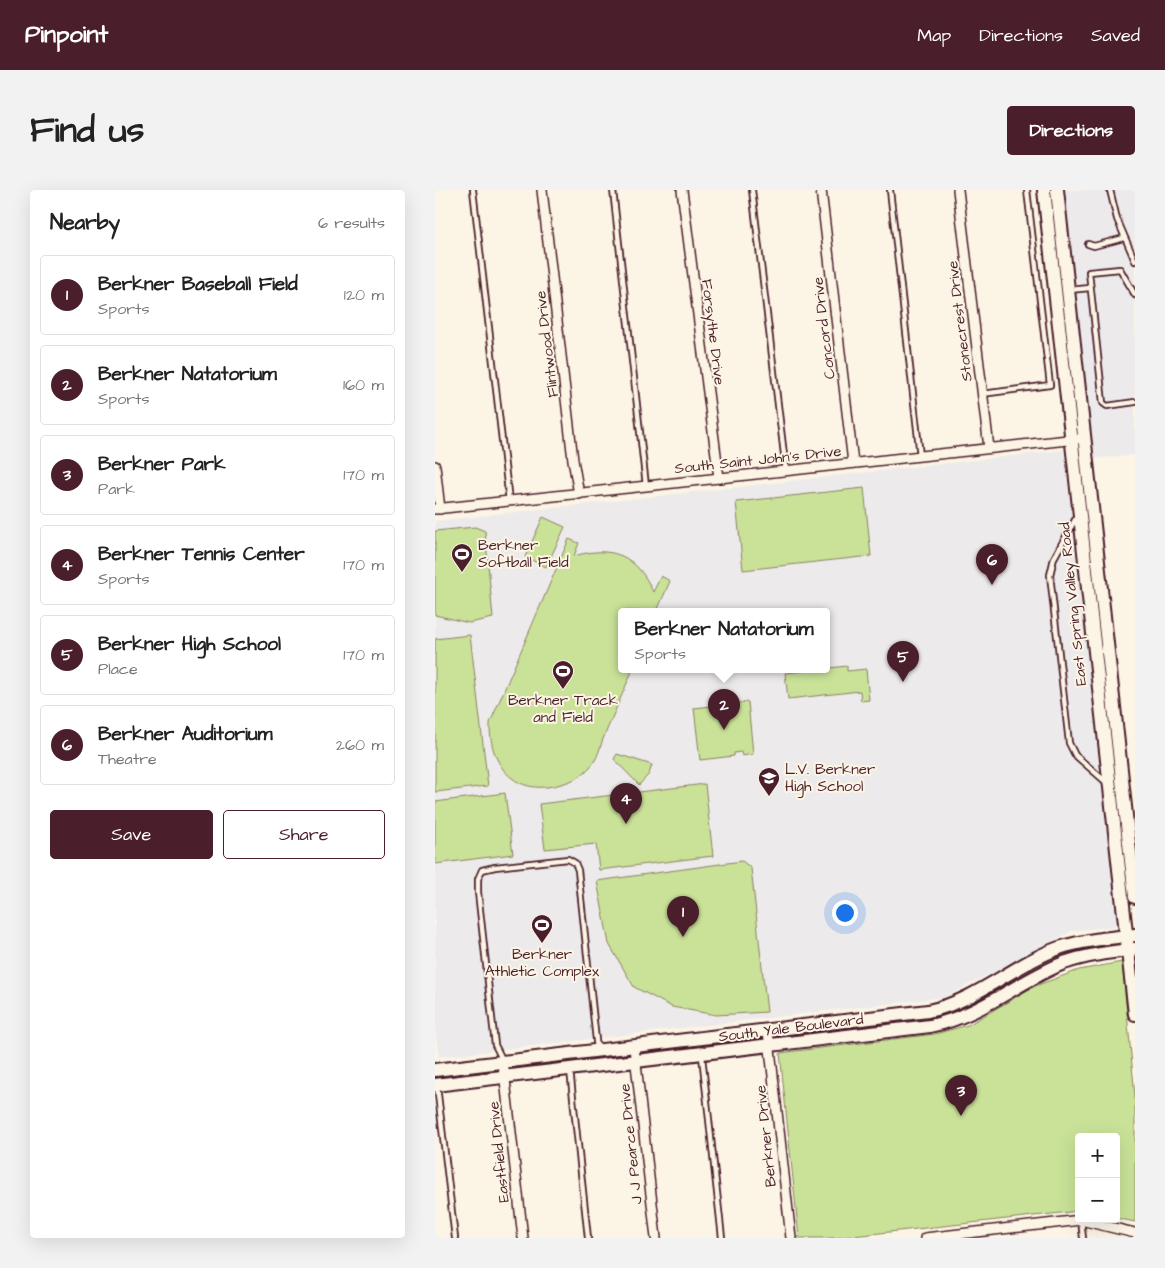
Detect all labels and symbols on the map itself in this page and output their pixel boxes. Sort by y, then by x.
street label: Stonecrest Drive [942,259,978,383]
street label: Concord Drive [807,276,841,380]
street label: Forsythe Drive [695,278,730,386]
street label: Flintwood Drive [530,289,564,399]
street label: South Saint John's Drive [673,441,843,479]
street label: East Spring Valley Road [1054,521,1093,687]
place label: Berkner Softball Field [478,535,569,573]
sports icon: Berkner Softball Field [450,542,474,573]
pin: 6 [976,544,1008,585]
pin: 5 [887,641,919,682]
sports icon: Berkner Track and Field [551,659,575,690]
pin: 2 [708,689,740,730]
place label: Berkner Track and Field [508,690,618,728]
place label: L.V. Berkner High School [785,759,875,798]
school or university icon: L.V. Berkner High School [757,766,781,797]
pin: 4 [610,783,642,824]
pin: 1 [667,896,699,937]
your location [832,900,858,926]
sports icon: Berkner Athletic Complex [530,913,554,944]
place label: Berkner Athletic Complex [485,944,600,982]
street label: South Yale Boulevard [717,1009,865,1047]
pin: 3 [945,1075,977,1116]
street label: J J Pearce Drive [614,1083,648,1205]
street label: Berkner Drive [750,1084,782,1188]
street label: Eastfield Drive [483,1100,515,1204]

